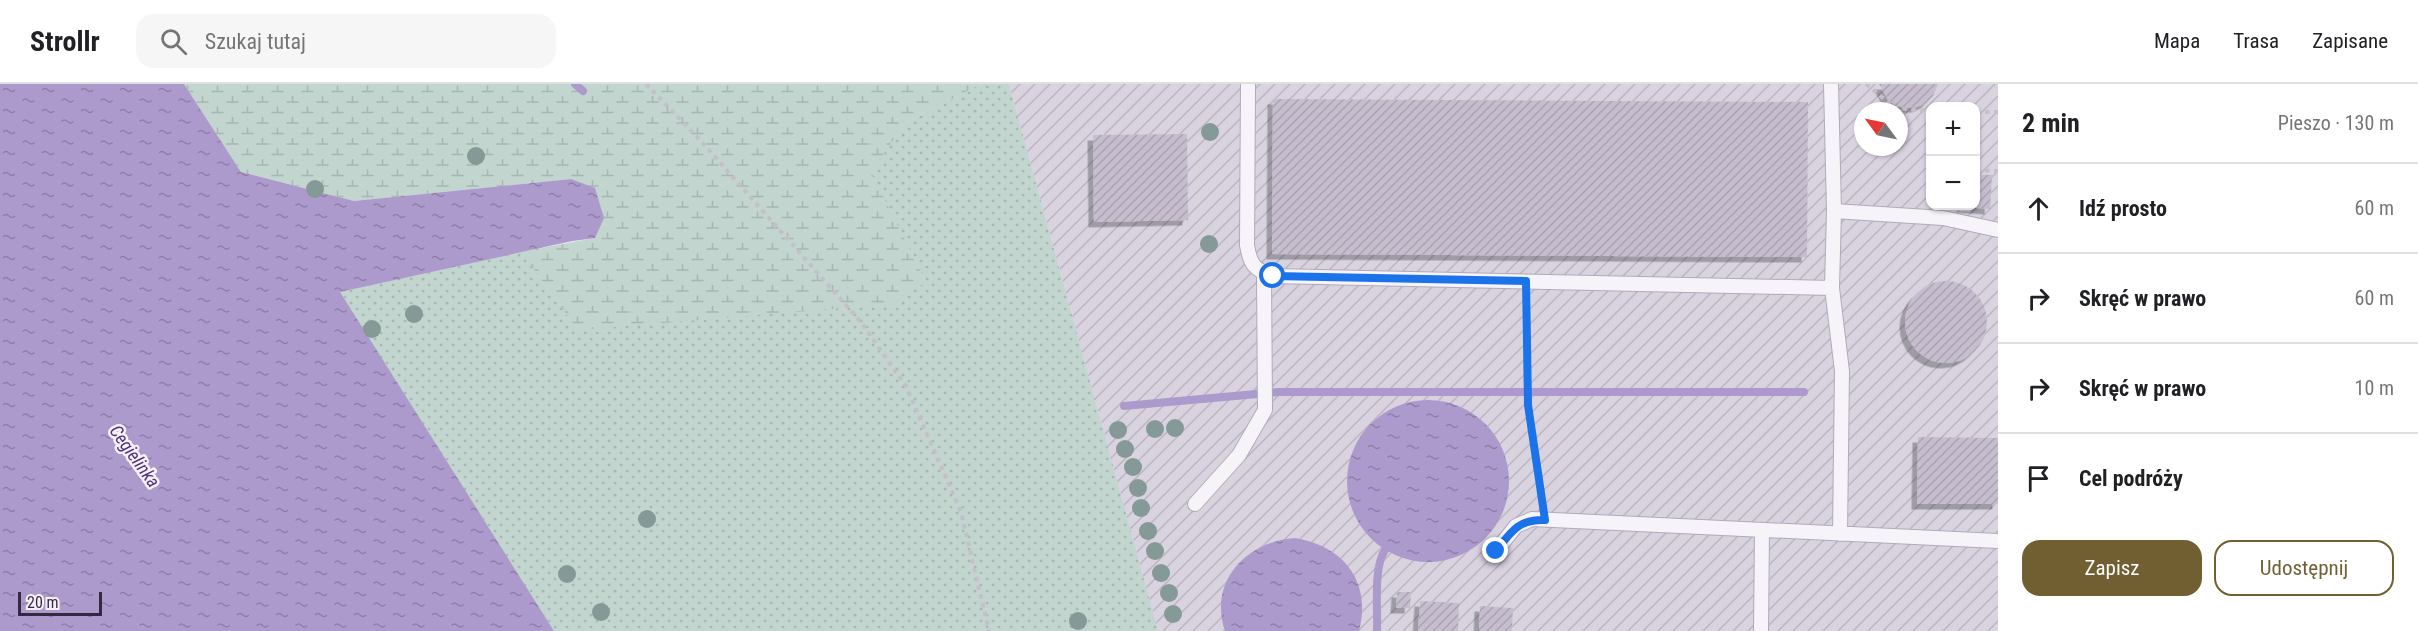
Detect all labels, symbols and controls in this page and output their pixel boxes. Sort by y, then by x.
search box [136,14,556,68]
text: Strollr [30,25,100,58]
icon: search [157,25,190,58]
text: Szukaj tutaj [205,29,306,54]
text: Mapa [2154,29,2200,53]
text: Trasa [2233,29,2279,53]
text: Zapisane [2312,29,2388,53]
north arrow [1854,102,1908,156]
map controls [1926,102,1980,210]
button: + [1926,102,1980,156]
text: 2 min [2022,108,2080,138]
text: Pieszo · 130 m [2278,111,2394,135]
button: − [1926,156,1980,210]
icon: ahead [2022,192,2055,225]
text: Idź prosto [2079,196,2167,221]
text: 60 m [2355,196,2394,220]
route start [1259,262,1285,288]
icon: right [2022,282,2055,315]
text: Skręć w prawo [2079,286,2206,311]
text: 60 m [2355,286,2394,310]
icon: right [2022,372,2055,405]
text: Skręć w prawo [2079,376,2206,401]
text: 10 m [2355,376,2394,400]
water label: Cegielinka [105,421,165,491]
icon: arrive [2022,462,2055,495]
text: Cel podróży [2079,466,2183,491]
route end [1482,537,1508,563]
button: Zapisz [2022,540,2202,596]
button: Udostępnij [2214,540,2394,596]
scale bar [18,589,102,616]
text: 20 m [27,593,59,612]

